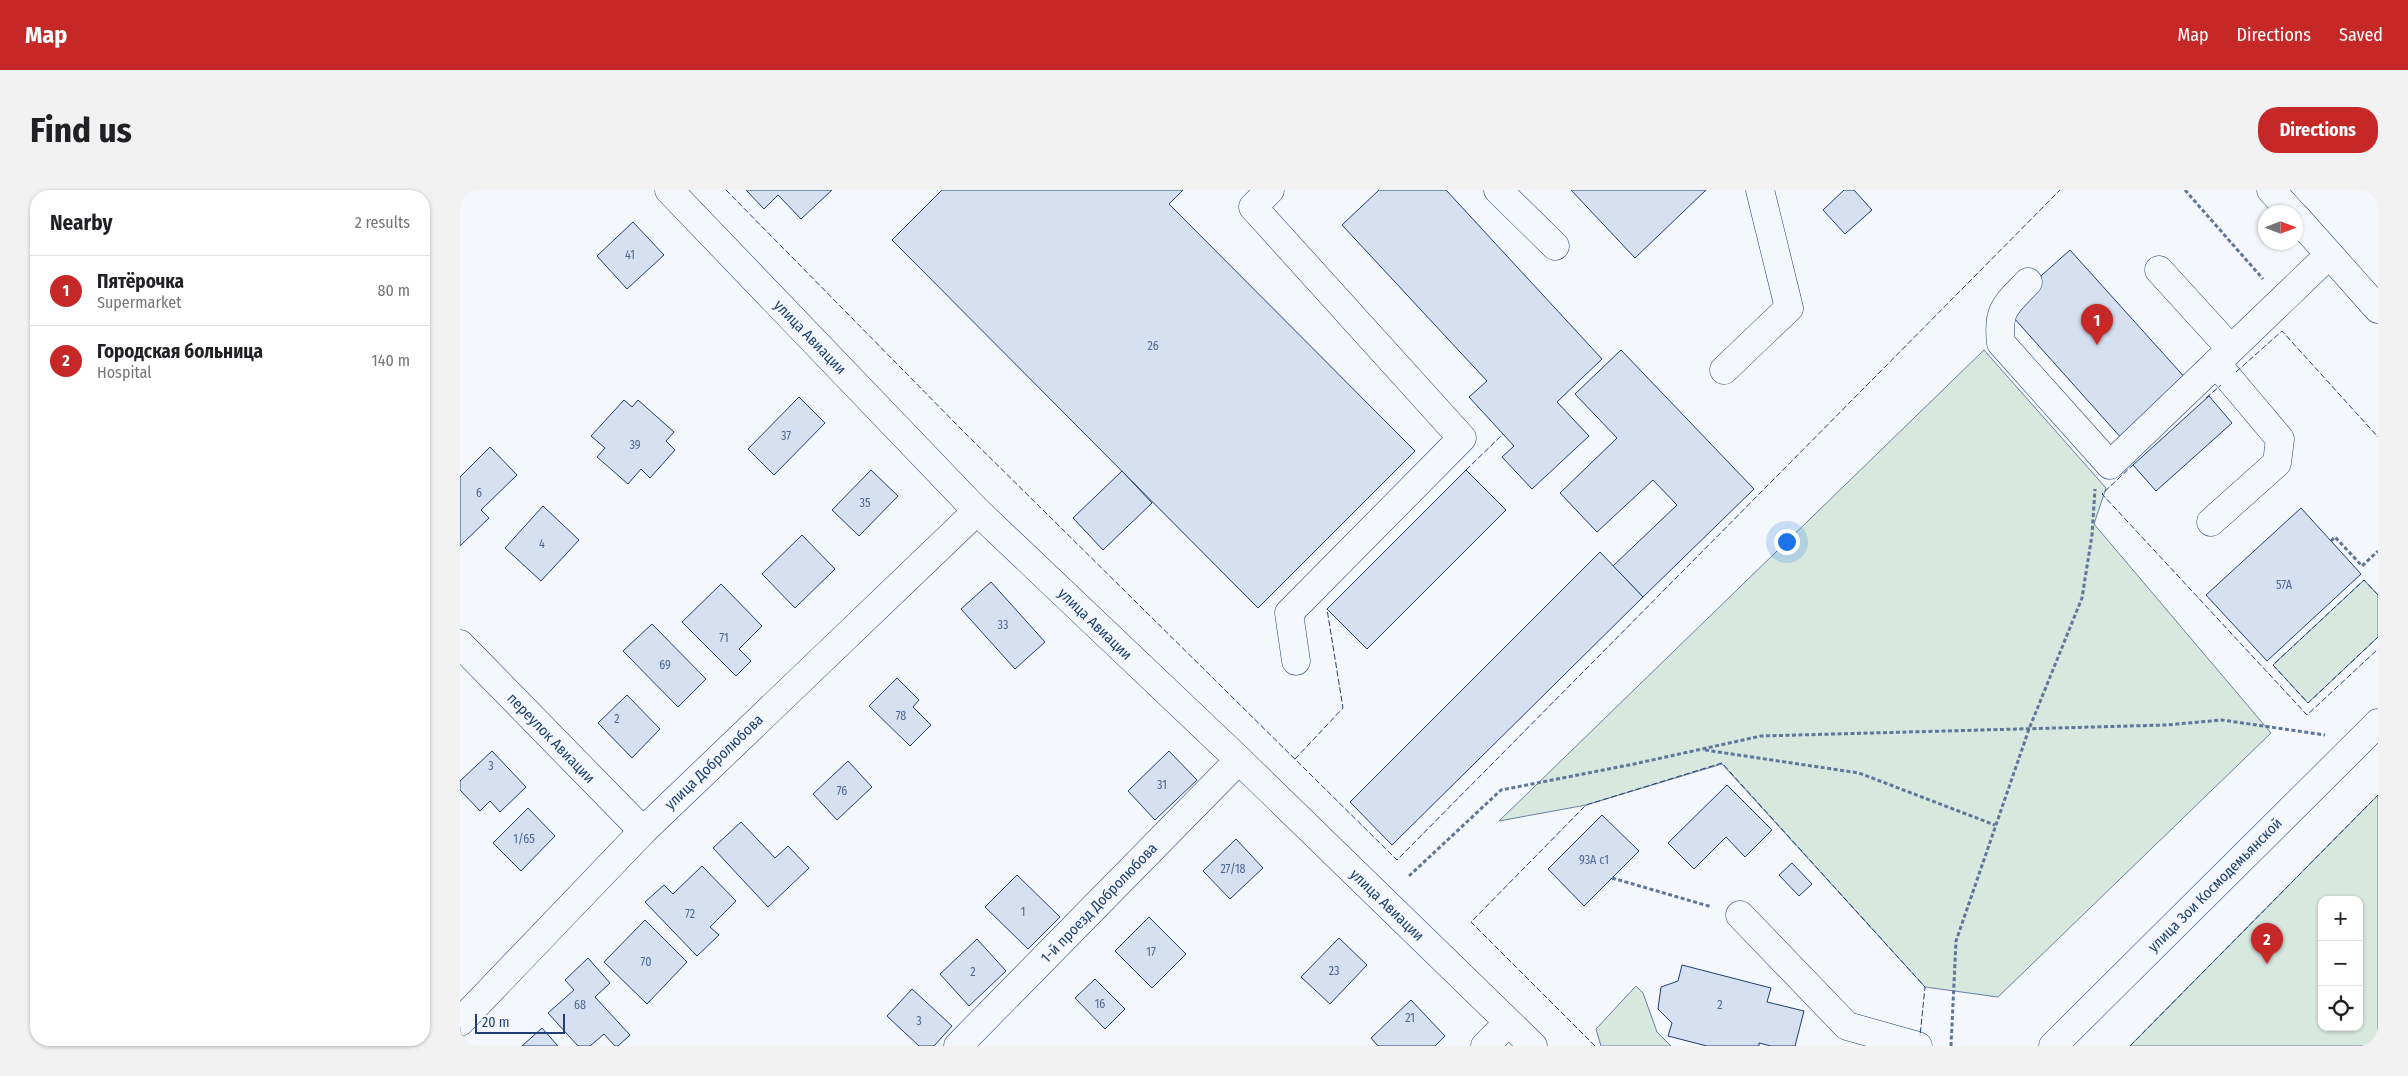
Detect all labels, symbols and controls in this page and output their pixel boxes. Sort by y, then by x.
text: Map [25,21,67,49]
text: Map [2177,24,2209,46]
text: Directions [2237,24,2311,46]
text: Saved [2339,24,2383,46]
button: Directions [2258,107,2378,153]
text: Find us [30,109,132,151]
north arrow [2258,205,2303,250]
text: Nearby [50,210,112,236]
text: 2 results [355,213,410,232]
house number: 41 [625,248,635,262]
text: Пятёрочка [97,270,184,293]
text: 1 [63,281,69,300]
text: 80 m [378,281,410,300]
text: Supermarket [97,293,181,312]
street label: улица Авиации [770,296,850,378]
pin: 1 [2081,304,2113,345]
house number: 26 [1147,339,1159,353]
text: Городская больница [97,340,263,363]
text: 2 [62,351,70,370]
text: 140 m [372,351,410,370]
text: Hospital [97,363,152,382]
house number: 37 [781,429,791,443]
house number: 39 [629,438,641,452]
house number: 6 [476,486,482,500]
house number: 35 [860,496,871,510]
your location [1774,529,1800,555]
house number: 4 [539,537,545,551]
house number: 57А [2276,578,2293,592]
street label: улица Авиации [1054,584,1136,664]
house number: 33 [998,618,1008,632]
house number: 71 [719,631,729,645]
house number: 69 [659,658,671,672]
street label: переулок Авиации [503,689,599,787]
house number: 78 [896,709,906,723]
street label: улица Добролюбова [661,711,767,813]
house number: 2 [614,712,620,726]
house number: 3 [488,759,494,773]
house number: 31 [1157,778,1167,792]
house number: 76 [837,784,847,798]
street label: улица Зои Космодемьянской [2144,814,2286,956]
house number: 1/65 [513,832,535,846]
street label: 1-й проезд Добролюбова [1037,839,1161,967]
house number: 93А с1 [1579,853,1609,867]
house number: 27/18 [1220,862,1246,876]
street label: улица Авиации [1346,865,1428,945]
map controls [2318,896,2363,1031]
button: + [2318,896,2363,941]
house number: 1 [1021,905,1025,919]
house number: 72 [685,907,695,921]
pin: 2 [2251,923,2283,964]
button: − [2318,941,2363,986]
house number: 17 [1146,945,1156,959]
house number: 70 [641,955,651,969]
house number: 23 [1329,964,1339,978]
house number: 2 [970,965,976,979]
button: locate [2318,986,2363,1031]
house number: 16 [1095,997,1105,1011]
house number: 68 [574,998,586,1012]
house number: 2 [1717,998,1723,1012]
scale bar [475,1011,565,1034]
house number: 21 [1405,1011,1415,1025]
text: 20 m [482,1014,510,1031]
house number: 3 [916,1014,922,1028]

